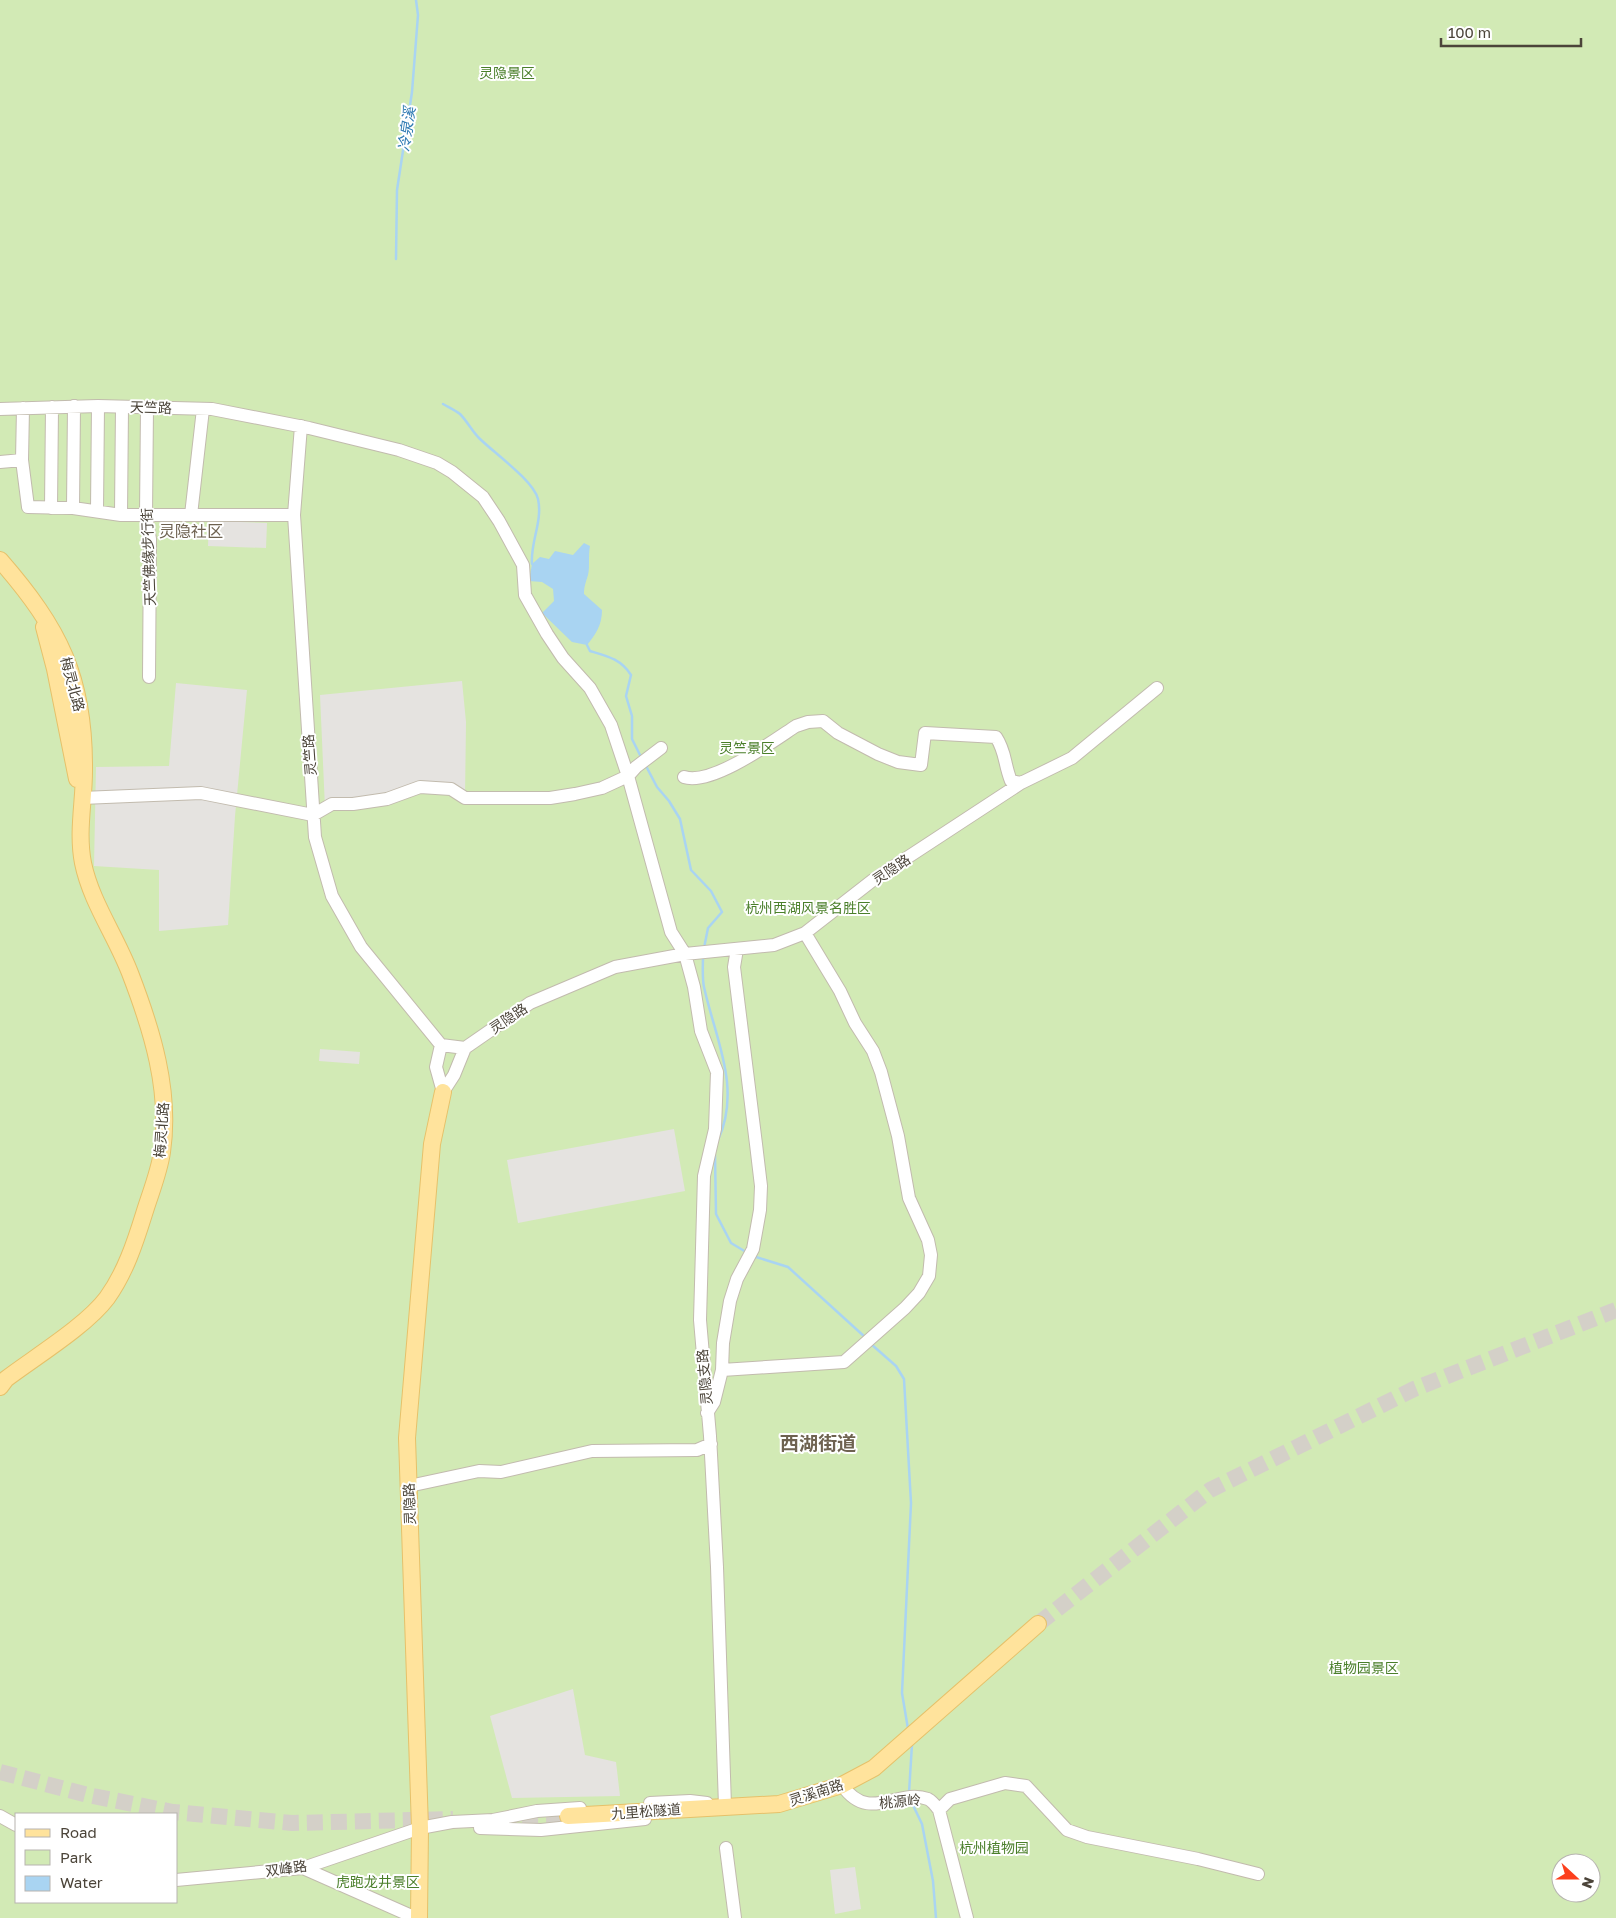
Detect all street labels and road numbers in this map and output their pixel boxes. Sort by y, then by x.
street label: 天竺路 [130,398,172,416]
street label: 天竺佛缘步行街 [138,508,158,606]
street label: 梅灵北路 [58,655,88,713]
street label: 灵竺路 [299,733,319,777]
street label: 灵隐路 [869,850,913,888]
street label: 灵隐路 [486,999,530,1037]
street label: 梅灵北路 [151,1101,171,1159]
street label: 灵隐支路 [693,1348,715,1406]
street label: 灵隐路 [400,1483,418,1525]
street label: 灵溪南路 [787,1775,845,1809]
street label: 桃源岭 [878,1791,922,1811]
street label: 九里松隧道 [610,1800,682,1822]
street label: 双峰路 [264,1857,308,1879]

